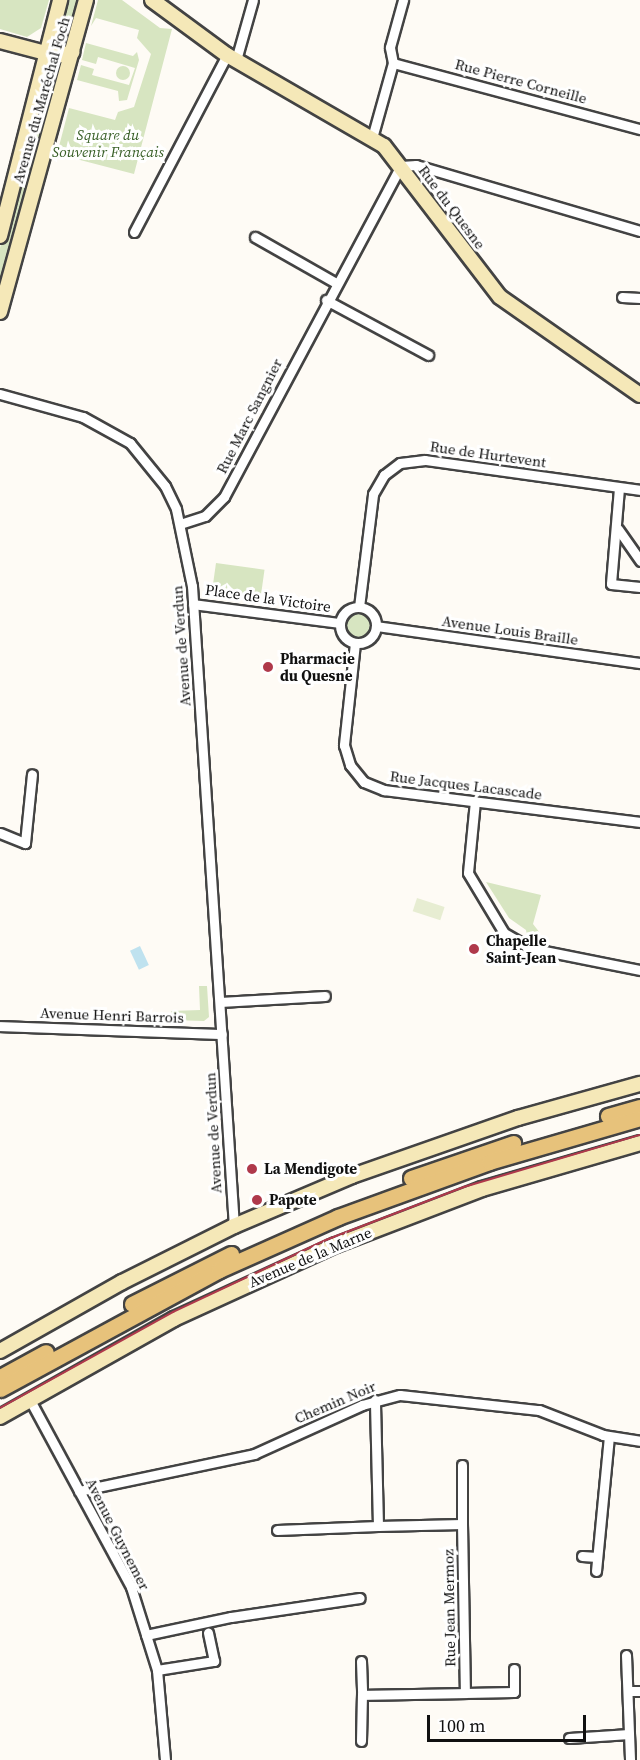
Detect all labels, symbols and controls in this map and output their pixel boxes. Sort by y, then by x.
street label: Avenue du Maréchal Foch [9,15,73,185]
street label: Rue Pierre Corneille [453,55,589,107]
park label: Square du Souvenir Français [52,125,164,160]
street label: Rue du Quesne [415,162,489,252]
street label: Rue Marc Sangnier [212,355,286,477]
street label: Rue de Hurtevent [429,437,547,471]
street label: Place de la Victoire [204,580,332,616]
street label: Avenue de Verdun [168,585,194,707]
street label: Avenue Louis Braille [441,612,579,648]
place label: Pharmacie du Quesne [280,649,355,684]
marker: Pharmacie du Quesne [261,660,275,674]
street label: Rue Jacques Lacascade [389,767,543,803]
place label: Chapelle Saint-Jean [486,931,556,966]
marker: Chapelle Saint-Jean [467,942,481,956]
street label: Avenue Henri Barrois [40,1003,184,1027]
street label: Avenue de Verdun [201,1072,225,1194]
place label: La Mendigote [264,1160,357,1178]
marker: La Mendigote [245,1162,259,1176]
place label: Papote [269,1191,316,1209]
marker: Papote [250,1193,264,1207]
street label: Avenue de la Marne [246,1223,374,1291]
street label: Chemin Noir [292,1377,378,1427]
street label: Avenue Guynemer [82,1475,154,1593]
street label: Rue Jean Mermoz [439,1549,459,1667]
scale bar [430,1703,589,1741]
text: 100 m [438,1713,485,1738]

